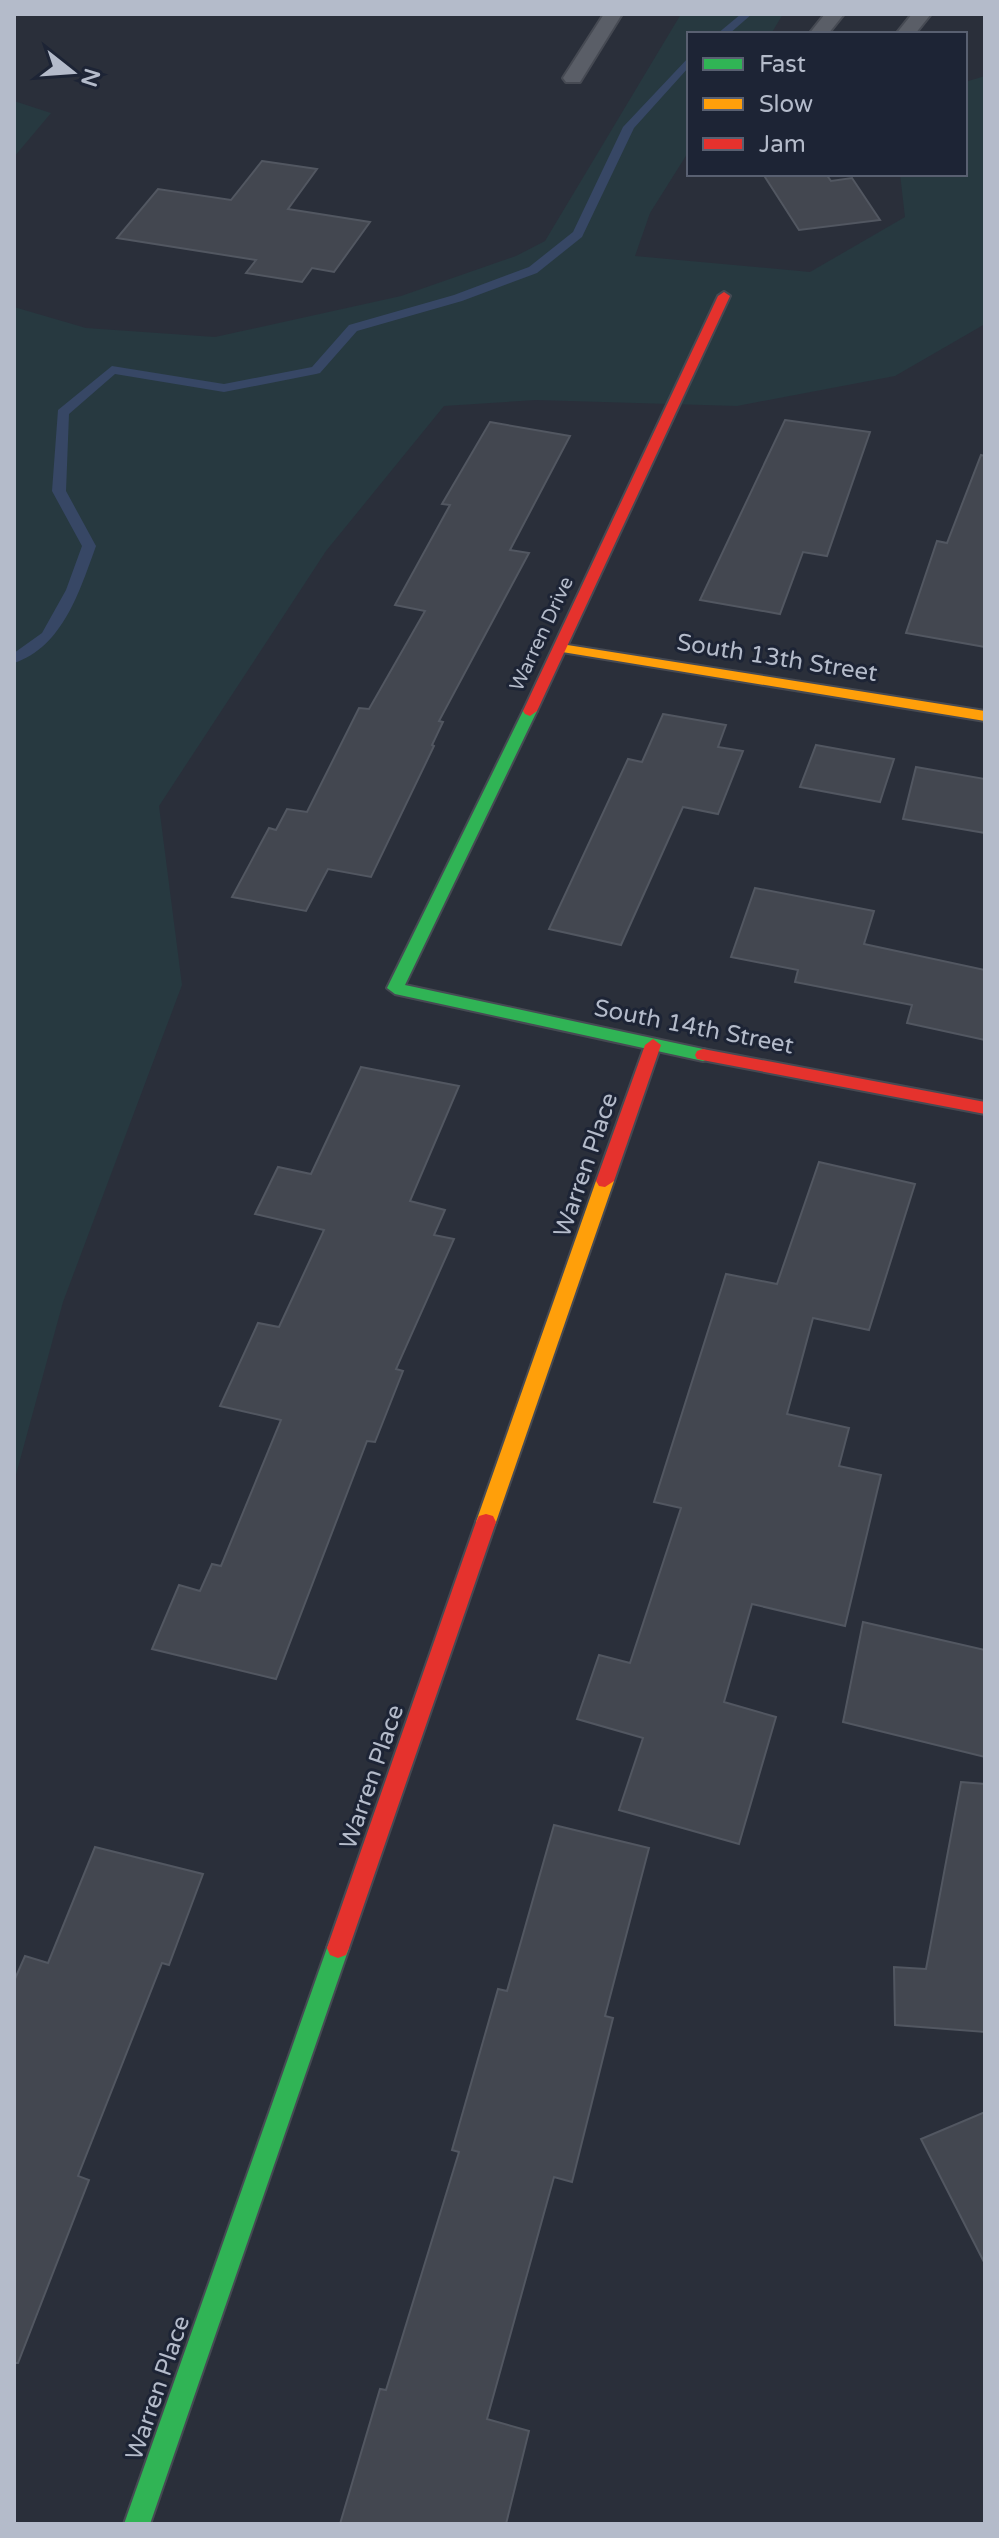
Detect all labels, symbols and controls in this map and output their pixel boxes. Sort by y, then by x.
north arrow [32,32,112,112]
legend [687,32,967,176]
text: Fast [759,50,806,79]
text: N [75,65,105,90]
text: Slow [759,90,813,119]
text: Jam [759,130,806,159]
street label: Warren Drive [505,573,579,695]
street label: South 13th Street [675,628,879,688]
street label: South 14th Street [592,993,796,1061]
street label: Warren Place [548,1089,624,1241]
street label: Warren Place [334,1701,410,1853]
street label: Warren Place [120,2312,196,2464]

